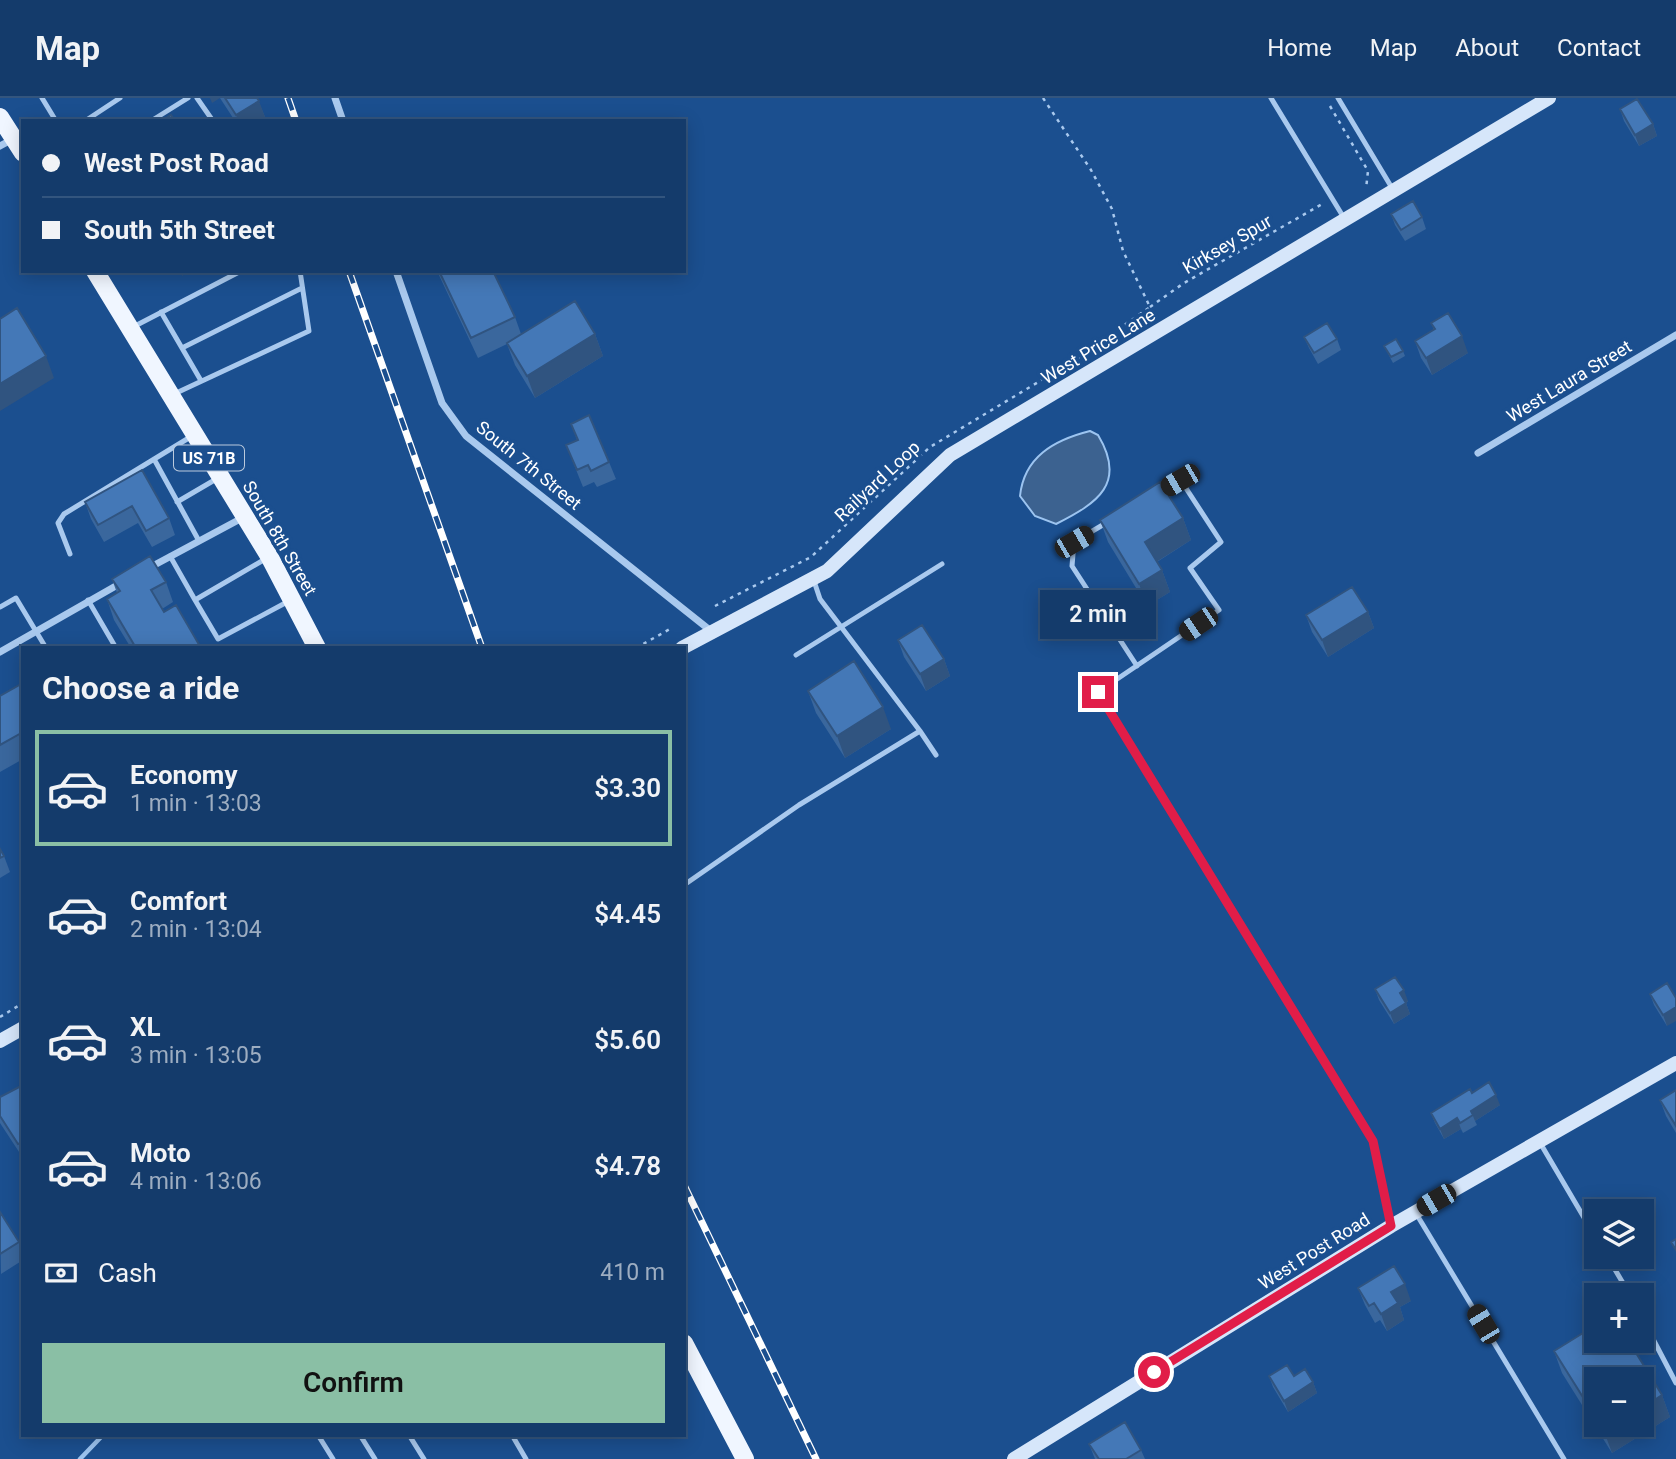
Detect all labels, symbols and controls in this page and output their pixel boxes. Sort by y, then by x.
text: Map [35,29,100,68]
text: Home [1267,34,1332,62]
text: Map [1370,34,1417,62]
text: About [1455,34,1519,62]
text: Contact [1557,34,1641,62]
text: West Post Road [84,148,269,178]
street label: Kirksey Spur [1179,210,1275,278]
text: South 5th Street [84,215,275,245]
street label: West Price Lane [1037,304,1159,388]
street label: West Laura Street [1503,335,1635,427]
street label: South 7th Street [472,416,586,514]
street label: Railyard Loop [830,436,924,526]
road number: US 71B [174,446,244,470]
car [1157,460,1204,500]
street label: South 8th Street [239,477,321,599]
car [1051,522,1098,562]
callout: 2 min [1040,590,1156,640]
text: 2 min [1069,601,1127,628]
car [1175,604,1222,644]
text: Choose a ride [42,669,239,707]
route end [1082,676,1114,708]
icon: car [46,757,109,820]
text: Economy [130,760,237,790]
text: $3.30 [594,773,661,803]
text: 1 min · 13:03 [130,790,262,817]
icon: car [46,883,109,946]
text: Comfort [130,886,227,916]
text: $4.45 [594,899,661,929]
text: 2 min · 13:04 [130,916,262,943]
icon: car [46,1009,109,1072]
text: XL [130,1012,161,1042]
text: $5.60 [594,1025,661,1055]
text: 3 min · 13:05 [130,1042,262,1069]
icon: car [46,1135,109,1198]
text: Moto [130,1138,191,1168]
text: $4.78 [594,1151,661,1181]
text: 4 min · 13:06 [130,1168,262,1195]
car [1413,1180,1460,1220]
map controls [1584,1199,1654,1437]
button: layers [1584,1199,1654,1269]
street label: West Post Road [1254,1208,1374,1294]
icon: cash [42,1254,80,1292]
text: Cash [98,1258,157,1288]
text: 410 m [600,1259,665,1286]
button: + [1584,1283,1654,1353]
car [1464,1301,1503,1347]
button: Confirm [42,1343,665,1423]
route start [1138,1356,1170,1388]
button: − [1584,1367,1654,1437]

